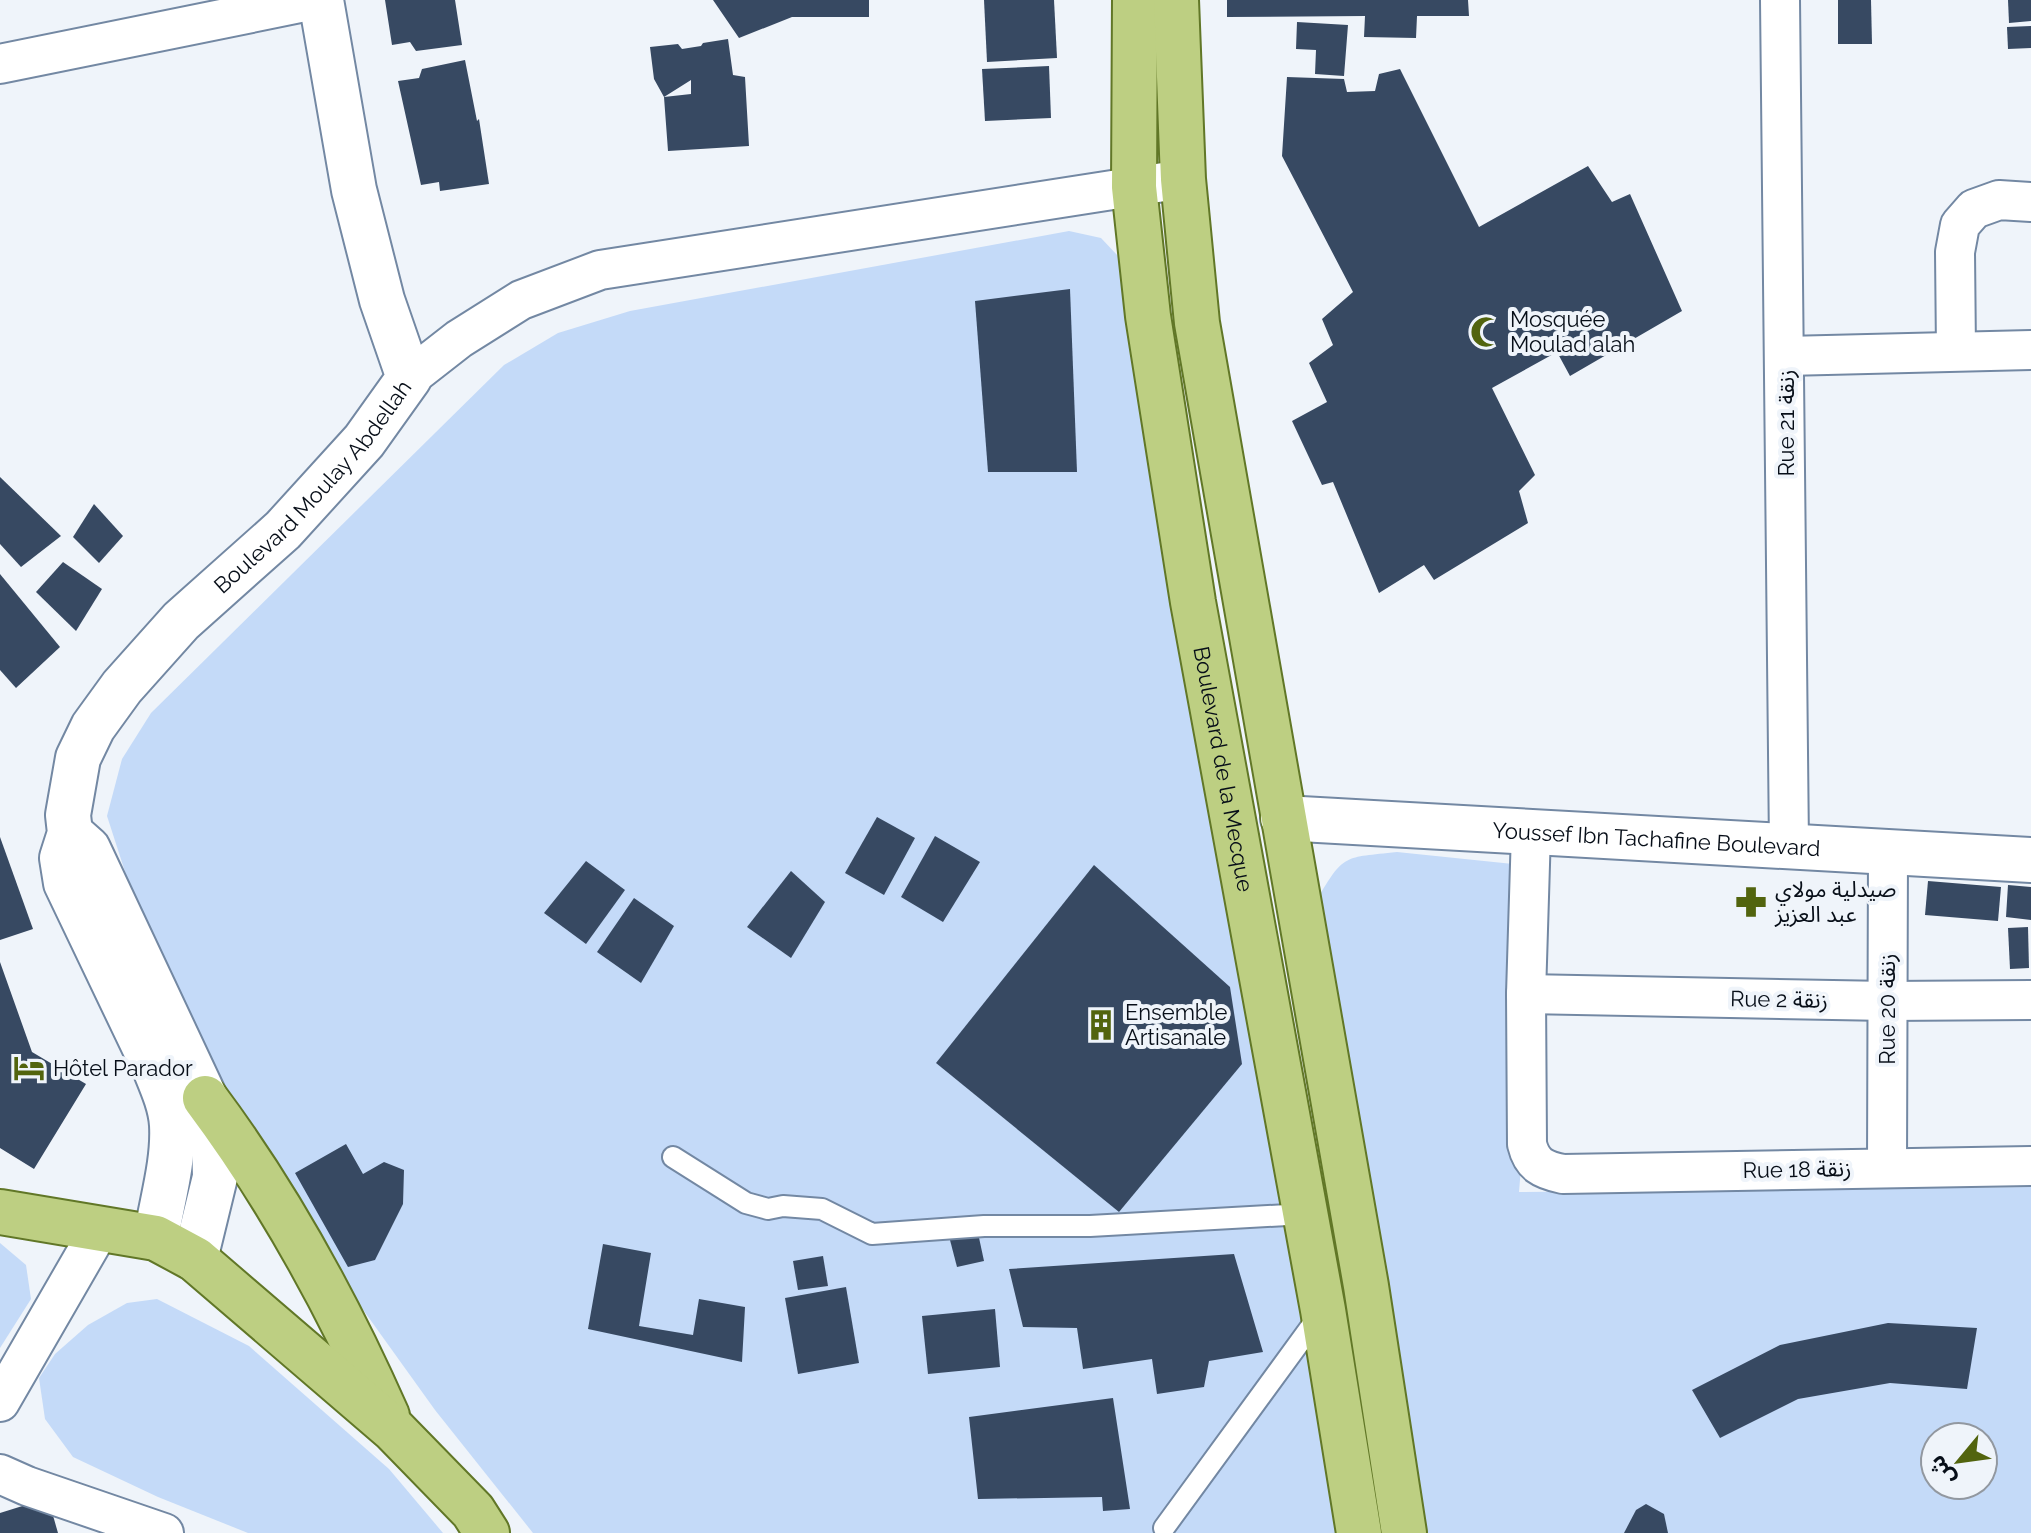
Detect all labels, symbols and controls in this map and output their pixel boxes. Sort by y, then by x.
place label: Mosquée Moulad alah [1510,306,1635,357]
mosque icon: Mosquée Moulad alah [1469,315,1503,349]
street label: Rue 21 زنقة [1773,369,1800,477]
street label: Boulevard Moulay Abdellah [208,375,416,599]
street label: Boulevard de la Mecque [1188,644,1259,894]
street label: Youssef Ibn Tachafine Boulevard [1492,817,1821,861]
place label: صيدلية مولاي عبد العزيز [1774,876,1896,927]
pharmacy icon: صيدلية مولاي عبد العزيز [1734,885,1768,919]
street label: Rue 20 زنقة [1874,953,1901,1065]
street label: Rue 2 زنقة [1730,985,1828,1014]
place label: Ensemble Artisanale [1125,999,1227,1050]
building icon: Ensemble Artisanale [1084,1008,1118,1042]
hotel icon: Hôtel Parador [12,1051,46,1085]
place label: Hôtel Parador [53,1055,193,1081]
street label: Rue 18 زنقة [1742,1155,1852,1184]
north arrow [1919,1421,1999,1501]
text: ش [1923,1451,1960,1490]

